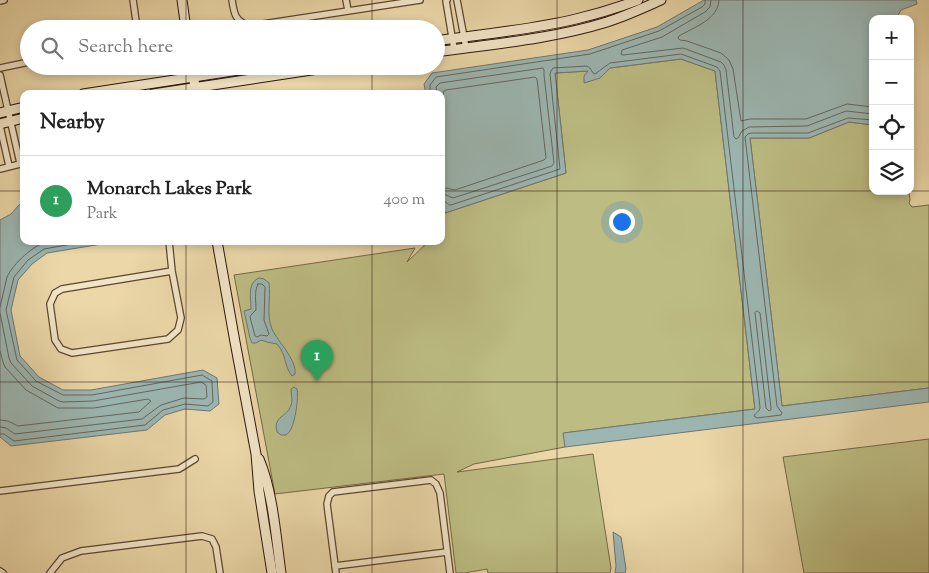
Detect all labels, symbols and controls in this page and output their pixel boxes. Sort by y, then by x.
map controls [869,15,914,195]
button: + [869,15,914,60]
search box [20,20,445,75]
icon: search [38,34,66,62]
text: Search here [78,34,173,61]
button: − [869,60,914,105]
button: locate [869,105,914,150]
text: Nearby [40,108,105,138]
button: layers [869,150,914,195]
text: Monarch Lakes Park [87,176,252,203]
text: 1 [53,189,59,212]
text: 400 m [384,189,425,212]
text: Park [87,203,118,226]
your location [609,209,635,235]
pin: 1 [301,340,333,381]

